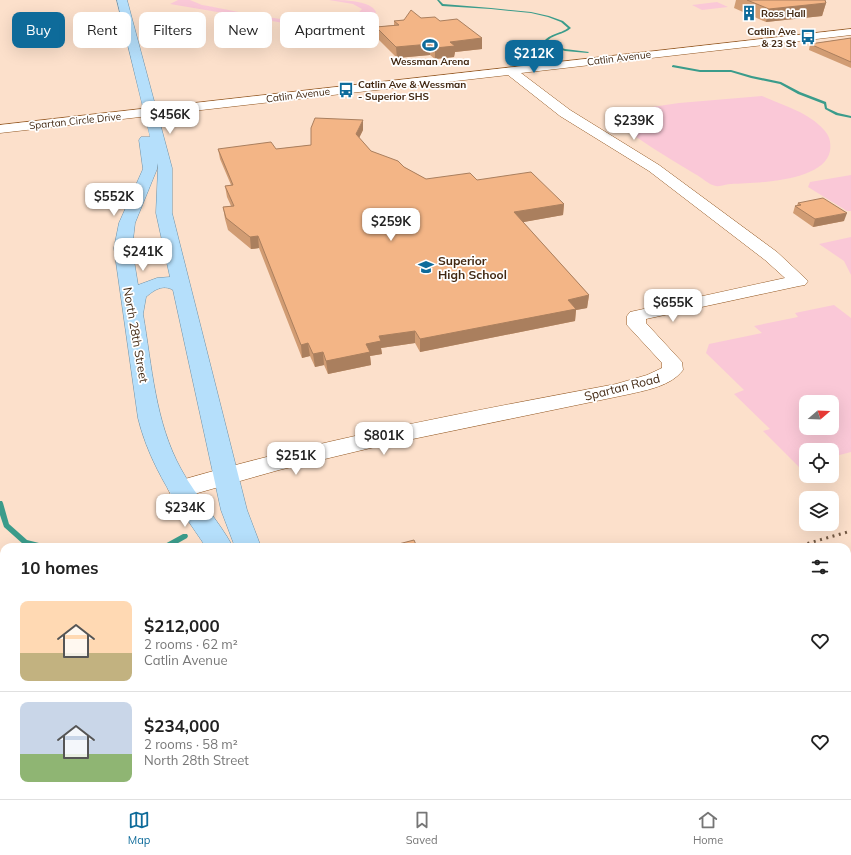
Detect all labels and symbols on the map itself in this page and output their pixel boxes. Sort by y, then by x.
building icon: Ross Hall [740,4,758,22]
place label: Ross Hall [761,7,806,20]
place label: Catlin Ave & 23 St [747,25,797,50]
bus stop icon: Catlin Ave & 23 St [799,28,817,46]
sports icon: Wessman Arena [421,36,439,54]
pin: $212K [506,40,562,74]
street label: Catlin Avenue [586,48,652,68]
place label: Wessman Arena [390,55,470,68]
place label: Catlin Ave & Wessman - Superior SHS [358,78,466,103]
bus stop icon: Catlin Ave & Wessman - Superior SHS [337,81,355,99]
street label: Catlin Avenue [265,85,331,105]
pin: $456K [142,101,198,135]
pin: $239K [606,107,662,141]
street label: Spartan Circle Drive [28,110,122,132]
pin: $552K [86,183,142,217]
pin: $259K [363,208,419,242]
pin: $241K [115,238,171,272]
place label: Superior High School [438,253,507,282]
school or university icon: Superior High School [417,258,435,276]
street label: North 28th Street [120,286,152,384]
pin: $655K [645,289,701,323]
street label: Spartan Road [583,370,661,404]
north arrow [799,395,839,435]
pin: $801K [356,422,412,456]
pin: $251K [268,442,324,476]
pin: $234K [157,494,213,528]

